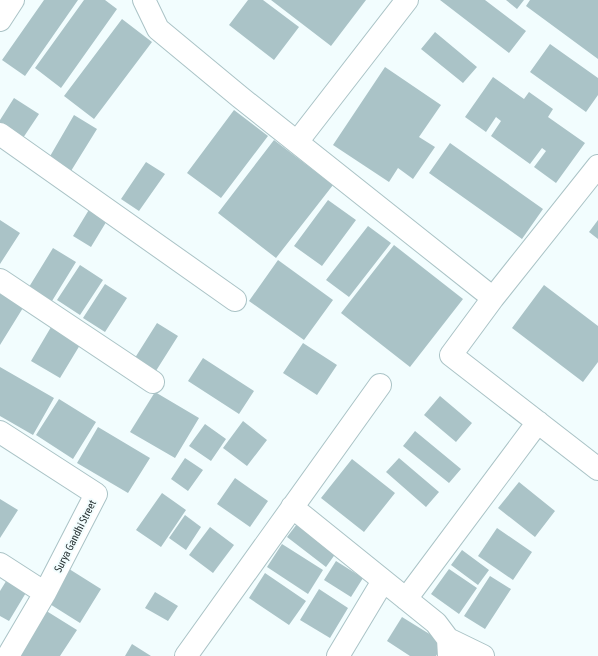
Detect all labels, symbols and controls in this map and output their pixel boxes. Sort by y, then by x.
street label: Surya Gandhi Street [52,498,98,574]

